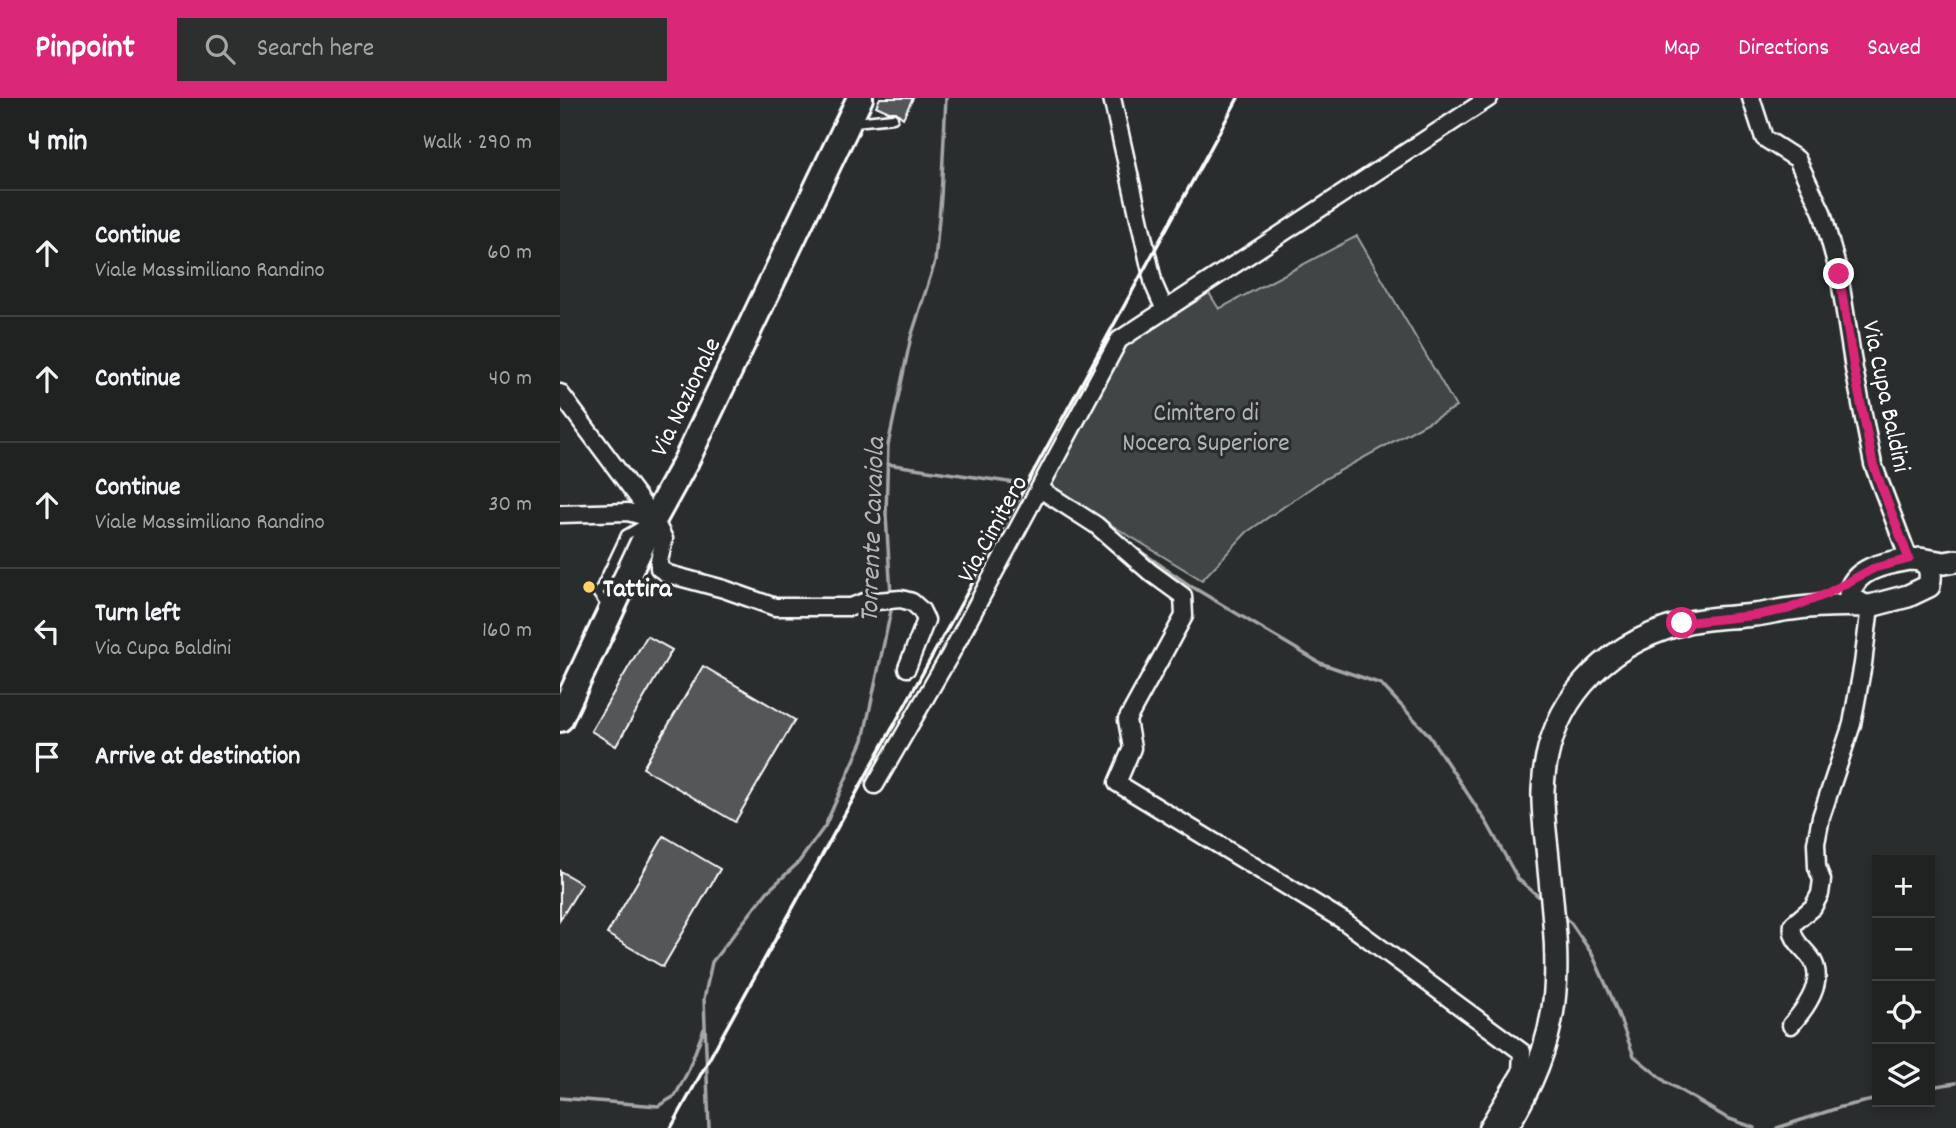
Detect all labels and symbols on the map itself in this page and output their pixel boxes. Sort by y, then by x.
route end [1823,258,1854,289]
street label: Via Cupa Baldini [1850,318,1919,476]
street label: Via Nazionale [642,332,732,463]
park label: Cimitero di Nocera Superiore [1122,396,1290,463]
water label: Torrente Cavaiola [852,435,898,624]
street label: Via Cimitero [949,469,1039,590]
place label: Tattira [603,572,672,609]
marker: Tattira [581,579,597,595]
route start [1666,607,1697,638]

